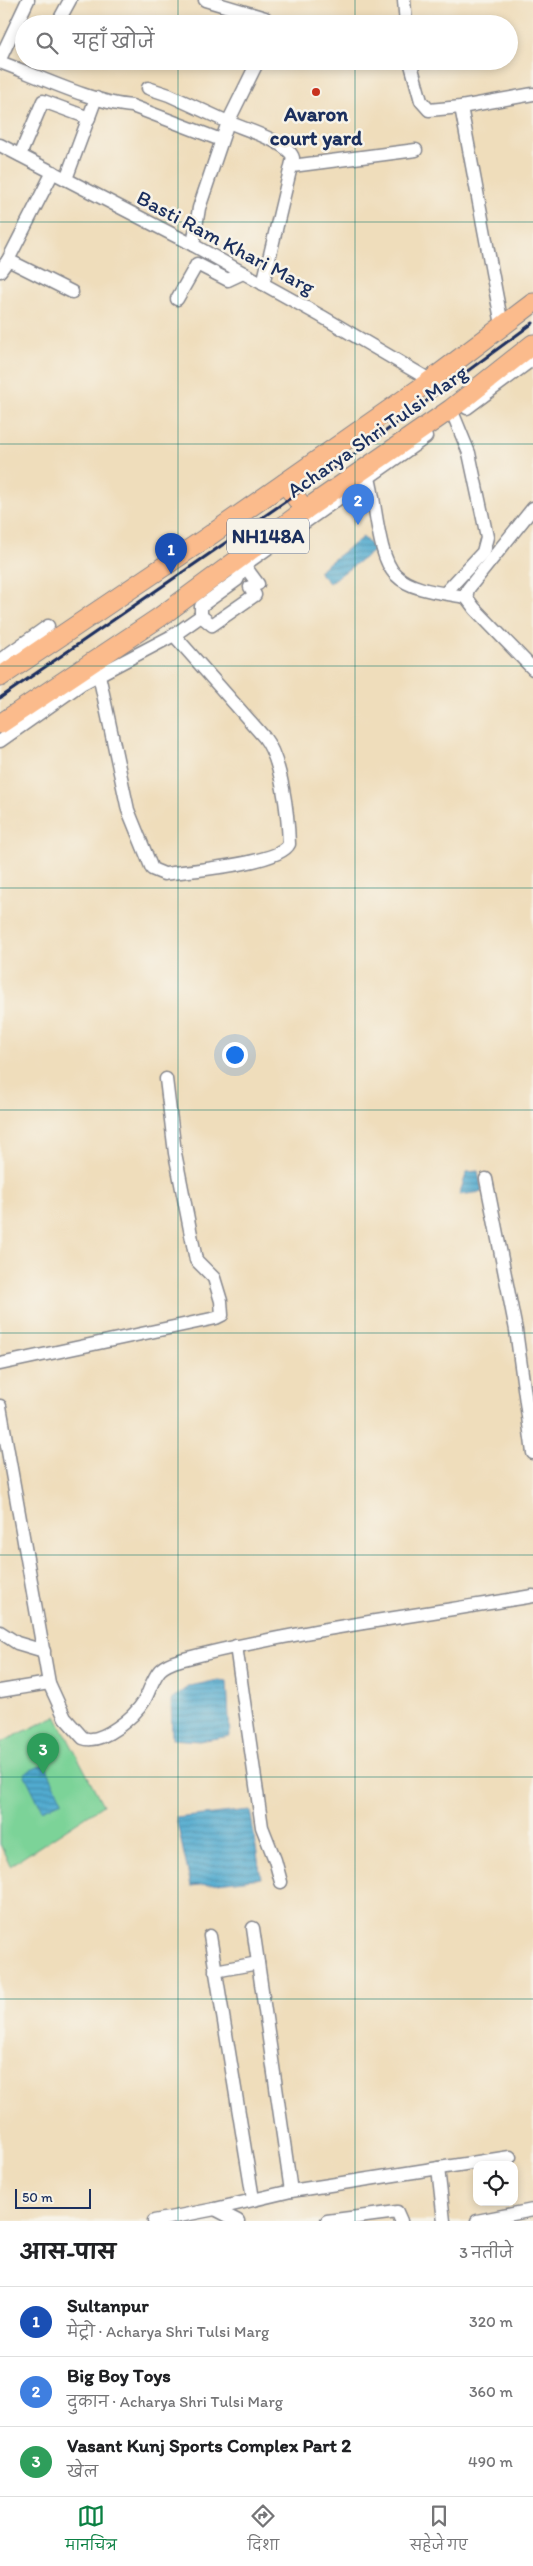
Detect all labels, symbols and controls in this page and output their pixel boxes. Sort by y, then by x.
search box [15,15,518,70]
icon: search [33,29,61,57]
text: यहाँ खोजें [73,30,154,53]
marker: Avaron court yard [310,86,322,98]
place label: Avaron court yard [270,101,363,151]
street label: Basti Ram Khari Marg [133,184,320,300]
street label: Acharya Shri Tulsi Marg [282,359,472,503]
pin: 2 [342,484,374,525]
road number: NH148A [227,518,309,554]
pin: 1 [155,533,187,574]
your location [222,1042,248,1068]
pin: 3 [27,1733,59,1774]
map controls [473,2161,518,2206]
button: locate [473,2161,518,2206]
scale bar [15,2186,91,2209]
text: 50 m [22,2189,53,2206]
text: आस-पास [20,2239,116,2264]
text: 3 नतीजे [459,2243,513,2262]
text: Sultanpur [67,2294,149,2317]
text: 1 [32,2312,40,2331]
text: 320 m [469,2312,513,2331]
text: मेट्रो · Acharya Shri Tulsi Marg [67,2322,269,2341]
text: Big Boy Toys [67,2364,171,2387]
text: 2 [32,2382,40,2401]
text: 360 m [469,2382,513,2401]
text: दुकान · Acharya Shri Tulsi Marg [67,2392,283,2411]
text: Vasant Kunj Sports Complex Part 2 [67,2434,351,2457]
text: 3 [32,2452,40,2471]
text: 490 m [468,2452,513,2471]
text: खेल [67,2462,98,2481]
tab: मानचित्र [65,2502,117,2561]
tab: दिशा [247,2502,279,2561]
tab: सहेजे गए [410,2502,468,2561]

